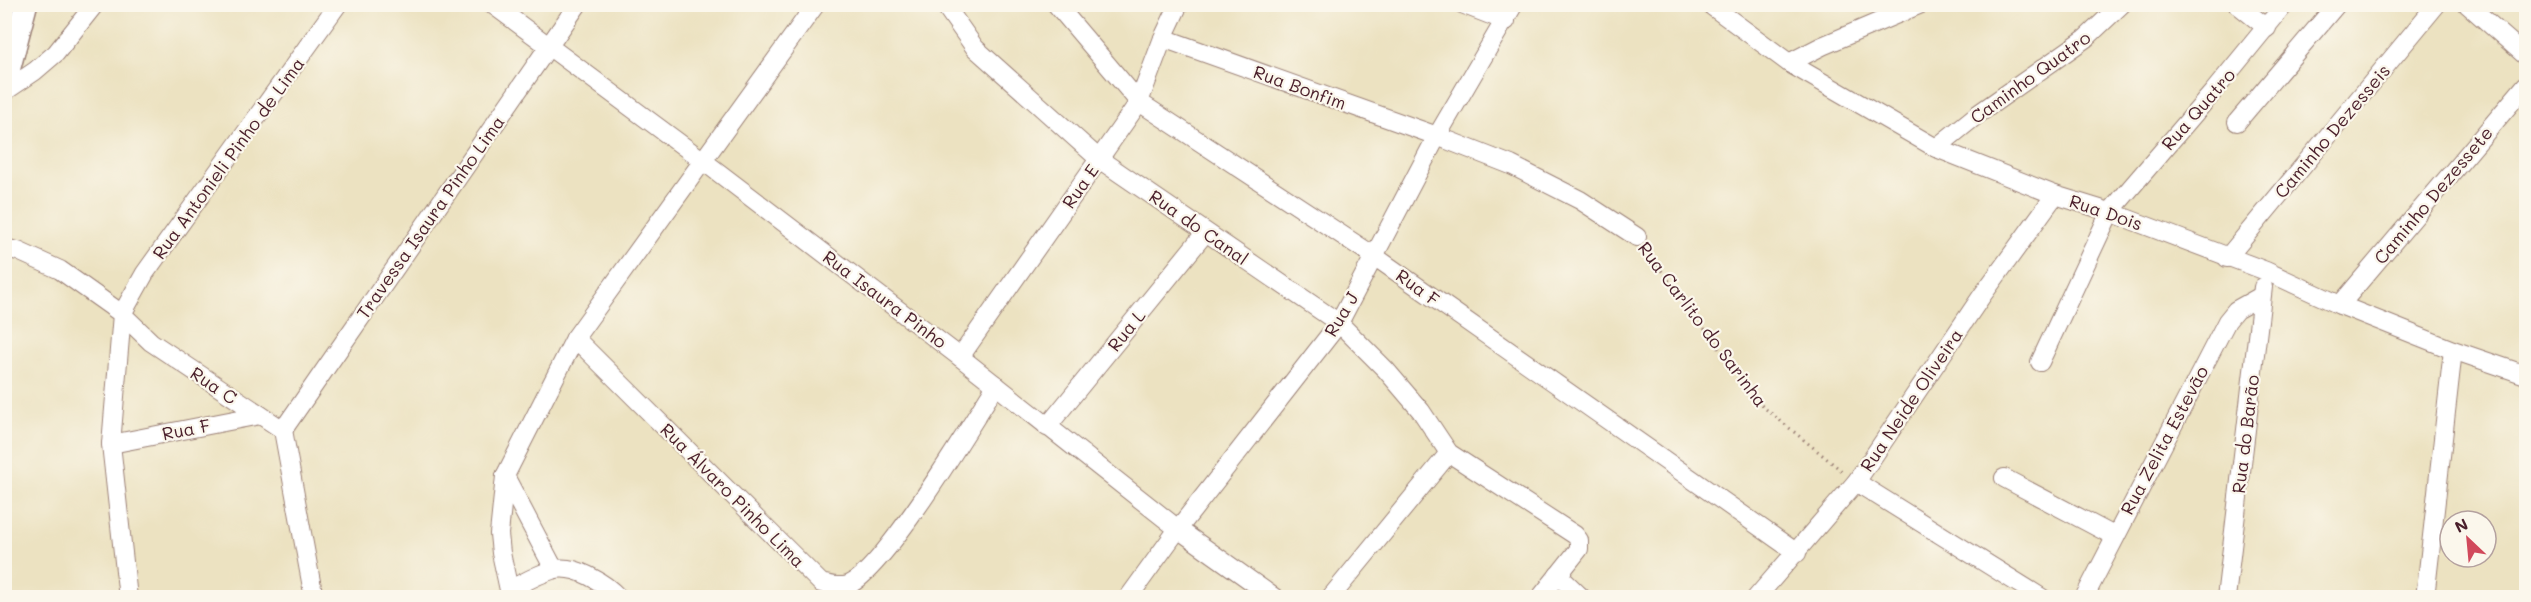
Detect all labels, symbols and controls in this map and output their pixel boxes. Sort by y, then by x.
street label: Caminho Quatro [1965,25,2095,129]
street label: Rua Antonieli Pinho de Lima [147,52,309,264]
street label: Rua Bonfim [1250,59,1350,115]
street label: Caminho Dezesseis [2269,59,2395,203]
street label: Rua Quatro [2156,63,2240,155]
street label: Travessa Isaura Pinho Lima [351,111,509,323]
street label: Caminho Dezessete [2368,121,2498,269]
street label: Rua E [1056,159,1104,213]
street label: Rua do Canal [1145,184,1253,270]
street label: Rua Dois [2066,188,2146,236]
street label: Rua Carlito do Sarinha [1633,237,1773,411]
street label: Rua Isaura Pinho [818,244,952,354]
street label: Rua F [1391,263,1445,311]
street label: Rua J [1318,287,1364,341]
street label: Rua L [1102,303,1151,356]
street label: Rua Neide Oliveira [1854,324,1968,476]
street label: Rua C [186,361,242,409]
street label: Rua Zelita Estevão [2115,361,2214,519]
street label: Rua do Barão [2226,373,2264,495]
street label: Rua F [160,413,212,445]
street label: Rua Álvaro Pinho Lima [656,418,810,572]
north arrow [2438,509,2498,569]
text: N [2451,513,2471,537]

